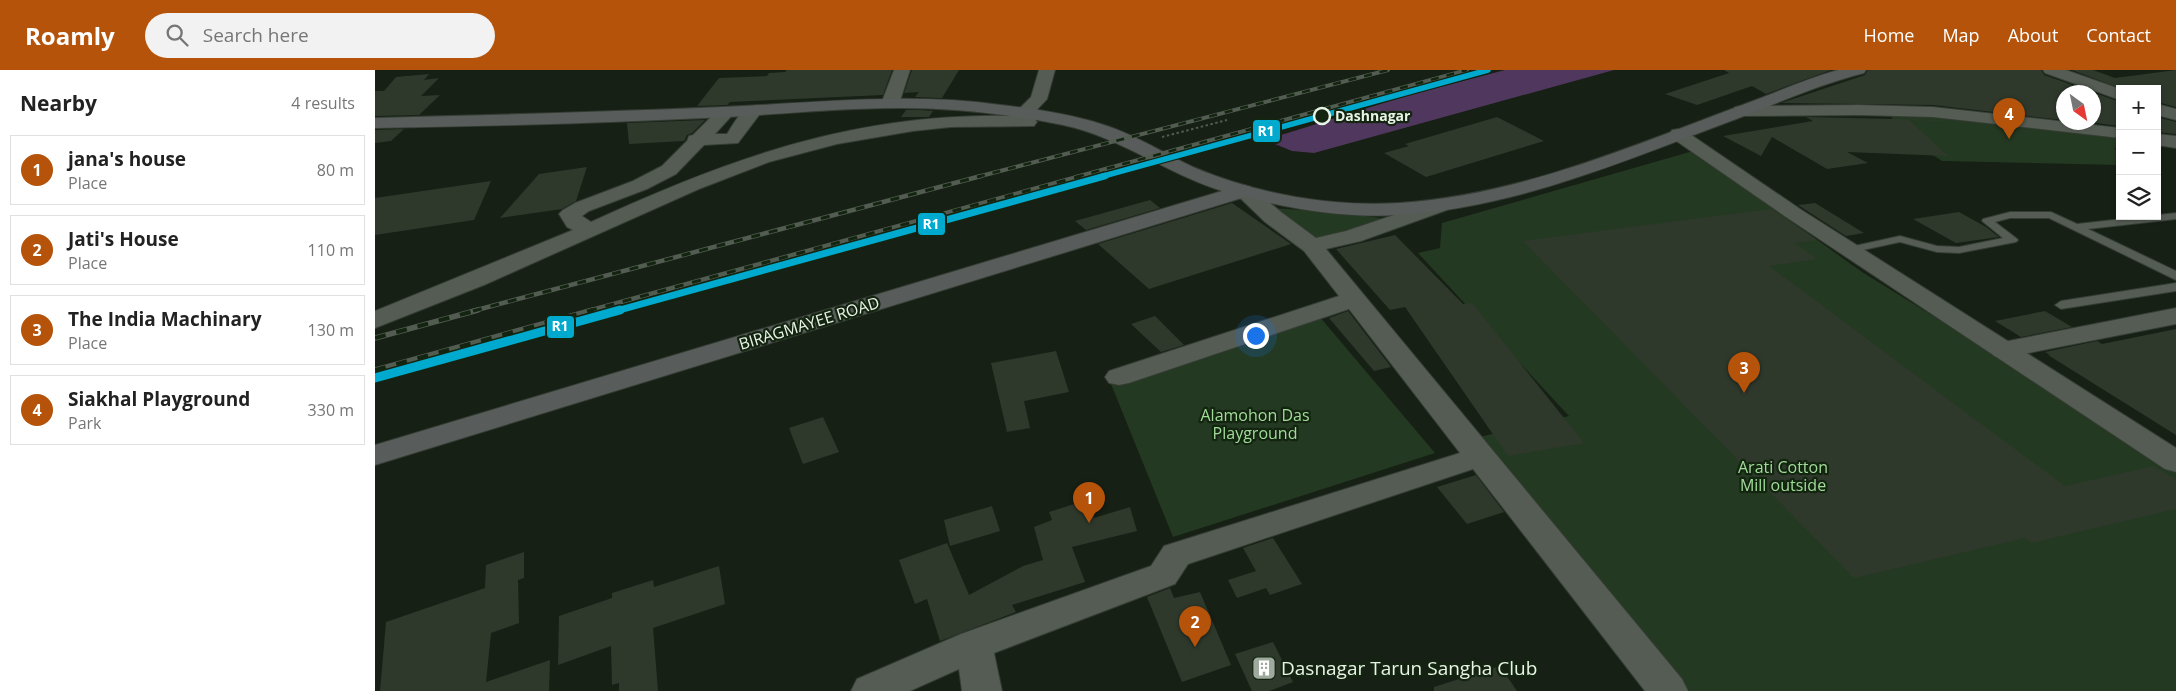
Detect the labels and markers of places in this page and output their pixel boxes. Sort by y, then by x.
pin: 4 [1993,98,2025,139]
place label: Dashnagar [1335,106,1411,125]
marker: Dashnagar [1313,107,1331,125]
pin: 3 [1728,352,1760,393]
pin: 1 [1073,482,1105,523]
pin: 2 [1179,606,1211,647]
building icon: Dasnagar Tarun Sangha Club [1251,655,1277,681]
place label: Dasnagar Tarun Sangha Club [1281,655,1537,681]

